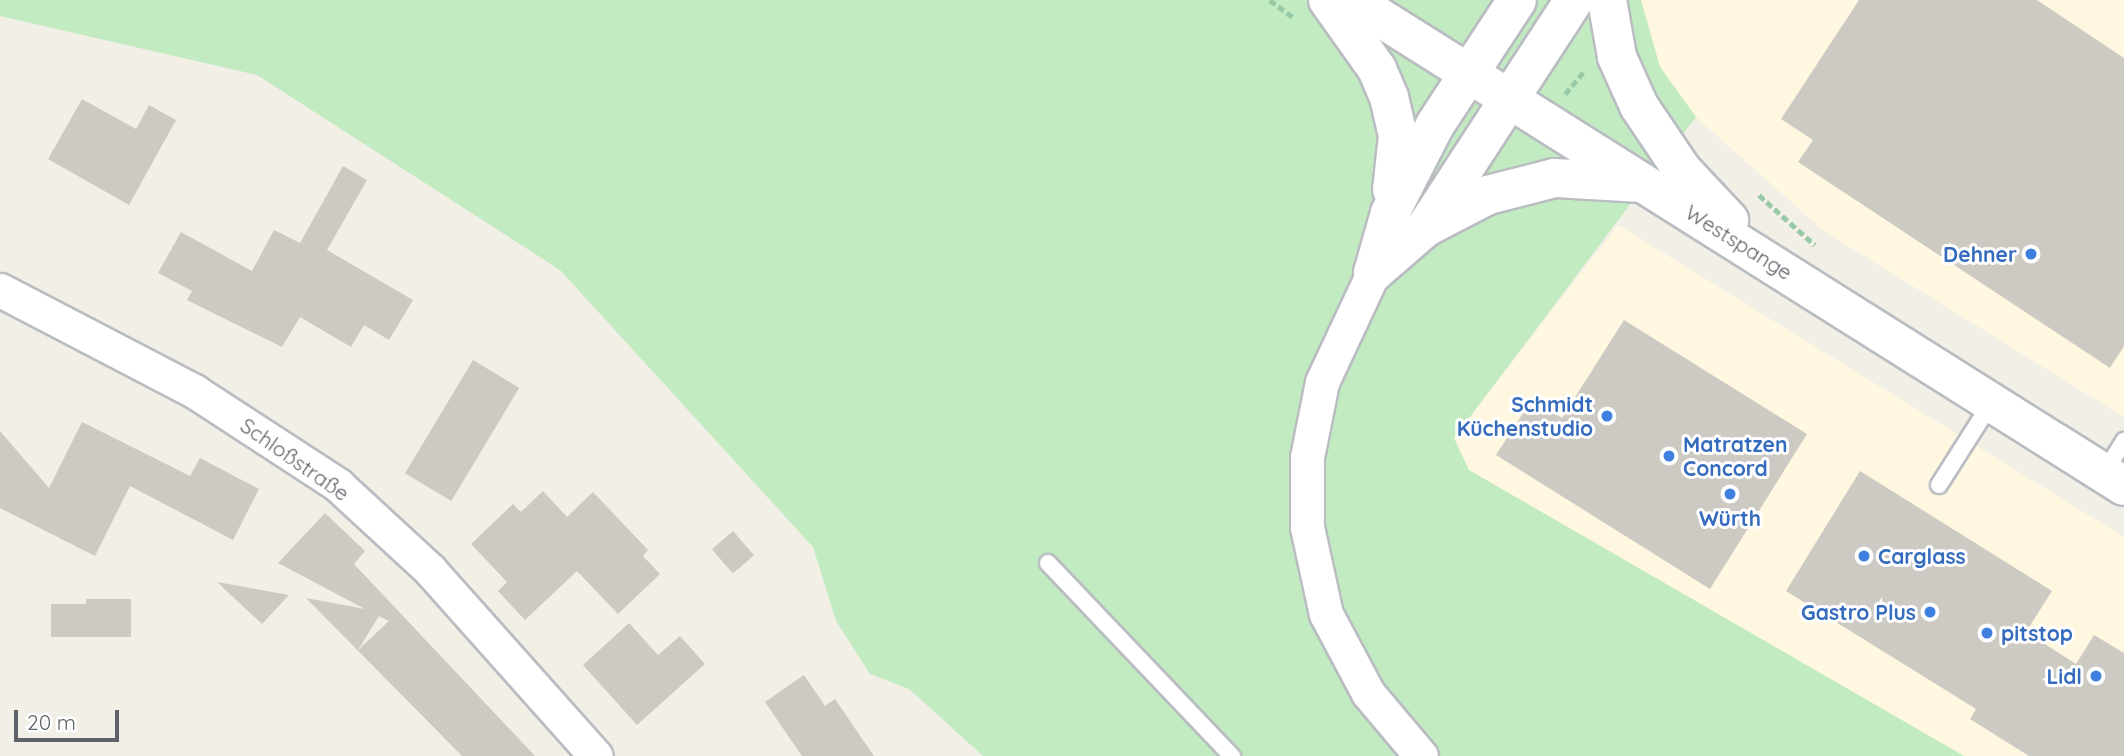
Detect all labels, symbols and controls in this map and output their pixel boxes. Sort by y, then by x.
street label: Westspange [1681,199,1797,285]
place label: Dehner [1943,241,2017,267]
marker: Dehner [2023,246,2039,262]
place label: Schmidt Küchenstudio [1457,391,1593,441]
marker: Schmidt Küchenstudio [1599,408,1615,424]
street label: Schloßstraße [236,412,354,506]
place label: Matratzen Concord [1683,431,1787,481]
marker: Matratzen Concord [1661,448,1677,464]
marker: Würth [1722,486,1738,502]
place label: Würth [1699,505,1761,531]
place label: Carglass [1878,543,1966,569]
marker: Carglass [1856,548,1872,564]
place label: Gastro Plus [1801,599,1916,625]
marker: Gastro Plus [1922,604,1938,620]
place label: pitstop [2001,620,2073,646]
marker: pitstop [1979,625,1995,641]
place label: Lidl [2046,663,2082,689]
marker: Lidl [2088,668,2104,684]
scale bar [18,696,122,740]
text: 20 m [27,709,76,735]

